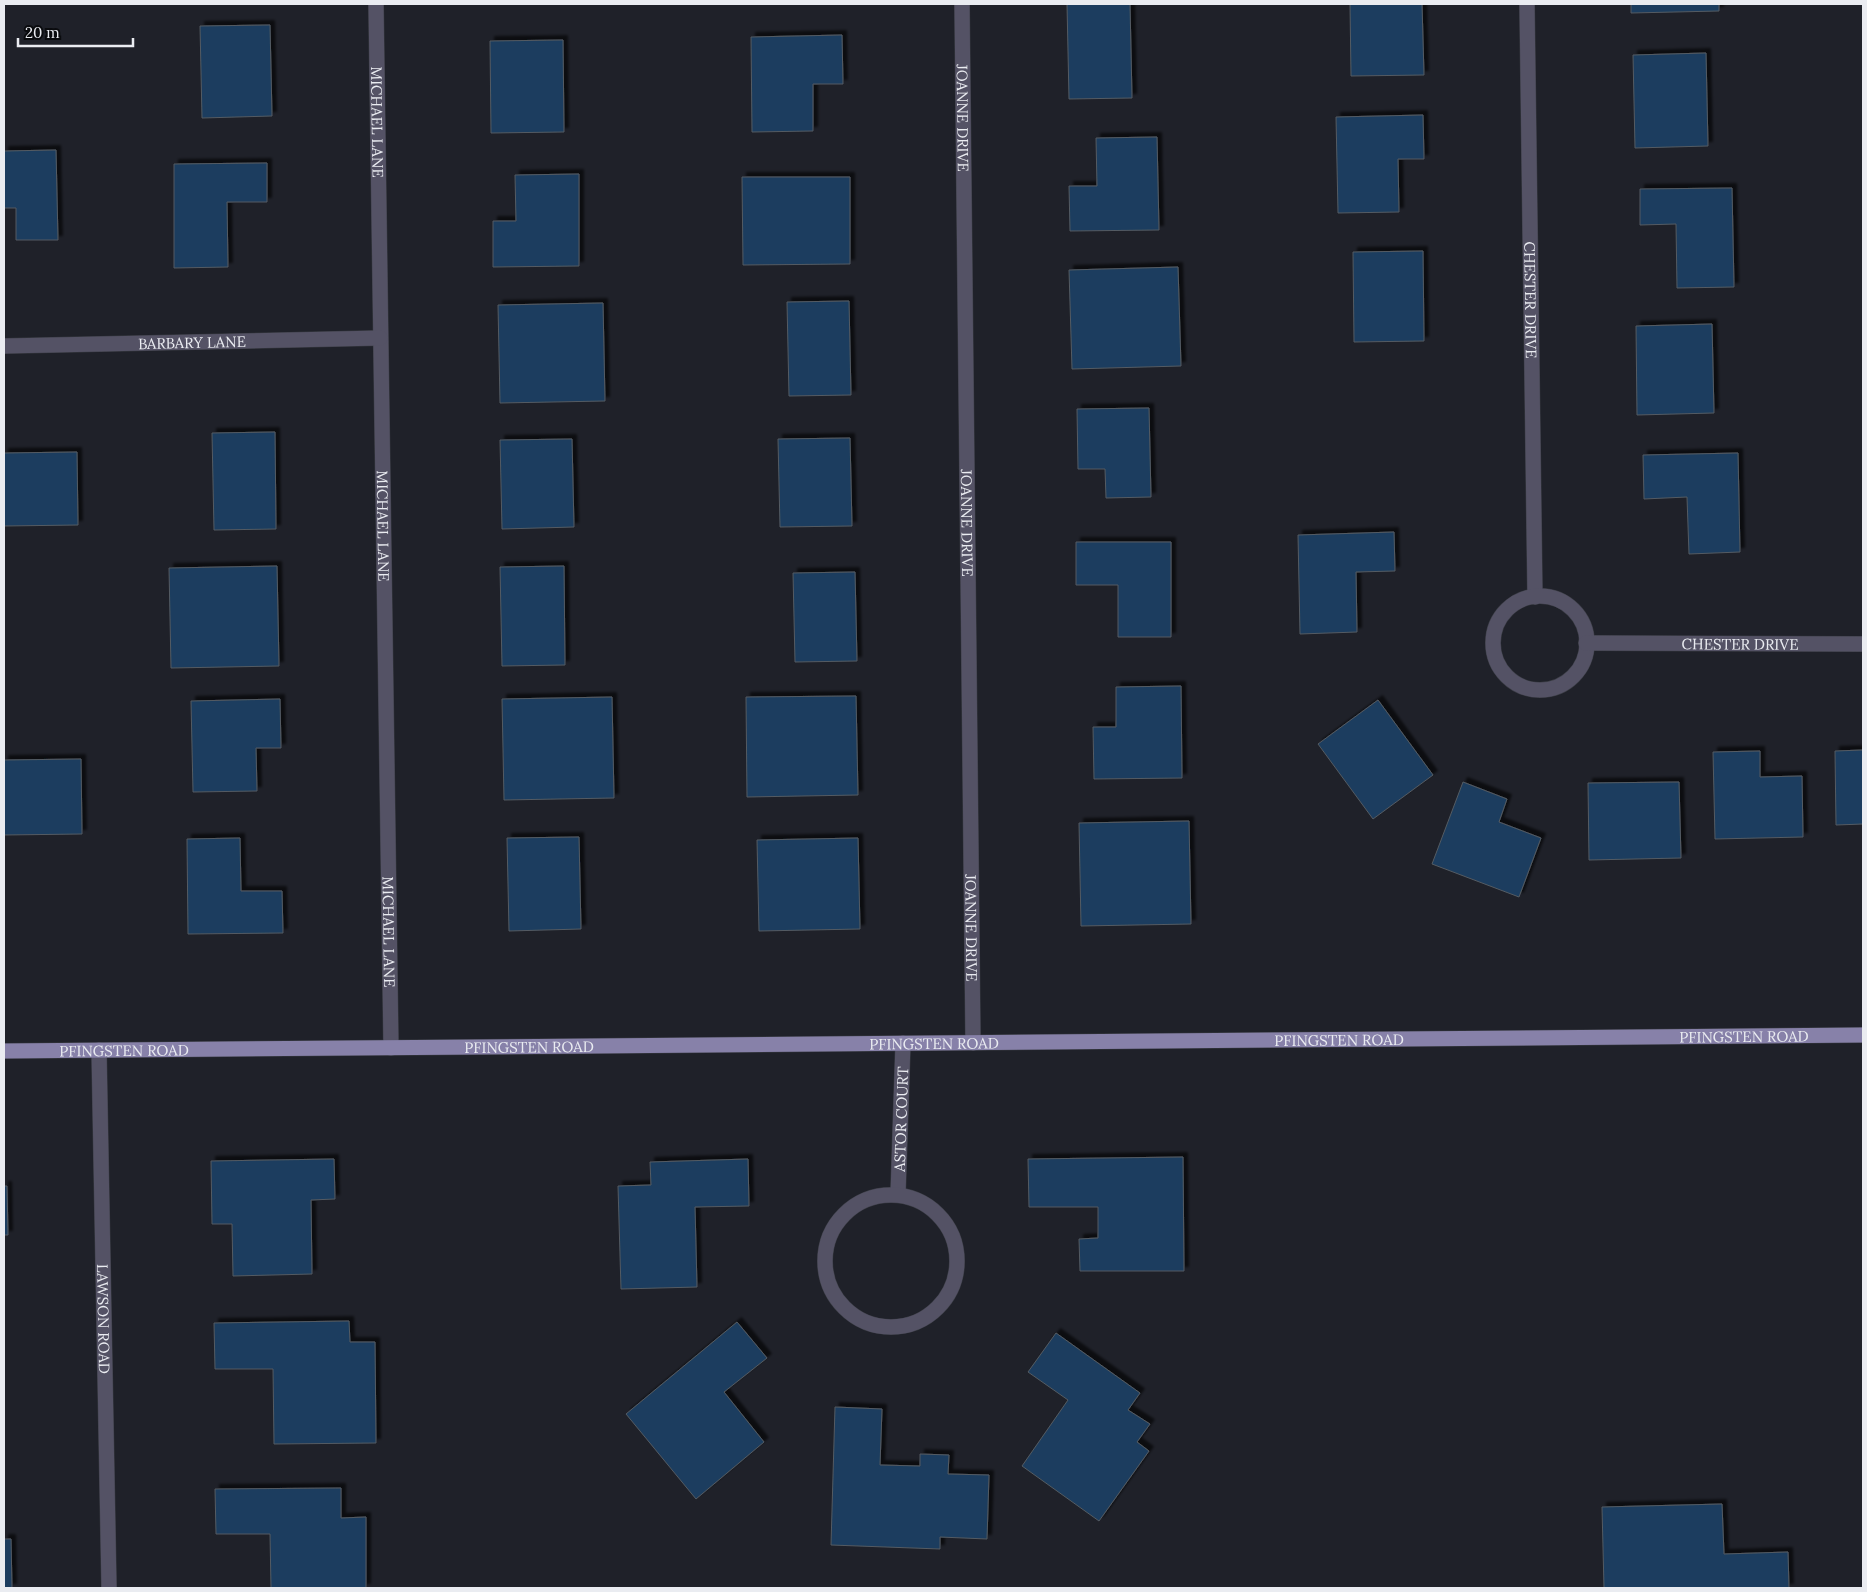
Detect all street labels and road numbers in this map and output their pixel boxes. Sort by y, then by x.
street label: JOANNE DRIVE [953,63,973,172]
street label: MICHAEL LANE [367,66,388,178]
street label: CHESTER DRIVE [1521,241,1541,359]
street label: BARBARY LANE [138,331,246,353]
street label: JOANNE DRIVE [957,468,978,577]
street label: MICHAEL LANE [373,470,394,582]
street label: CHESTER DRIVE [1681,634,1799,653]
street label: JOANNE DRIVE [962,873,982,982]
street label: MICHAEL LANE [379,876,400,988]
street label: PFINGSTEN ROAD [1679,1026,1809,1046]
street label: PFINGSTEN ROAD [1274,1029,1404,1050]
street label: PFINGSTEN ROAD [869,1033,999,1053]
street label: PFINGSTEN ROAD [464,1036,594,1057]
street label: PFINGSTEN ROAD [59,1040,189,1060]
street label: ASTOR COURT [889,1066,912,1173]
street label: LAWSON ROAD [93,1264,115,1374]

